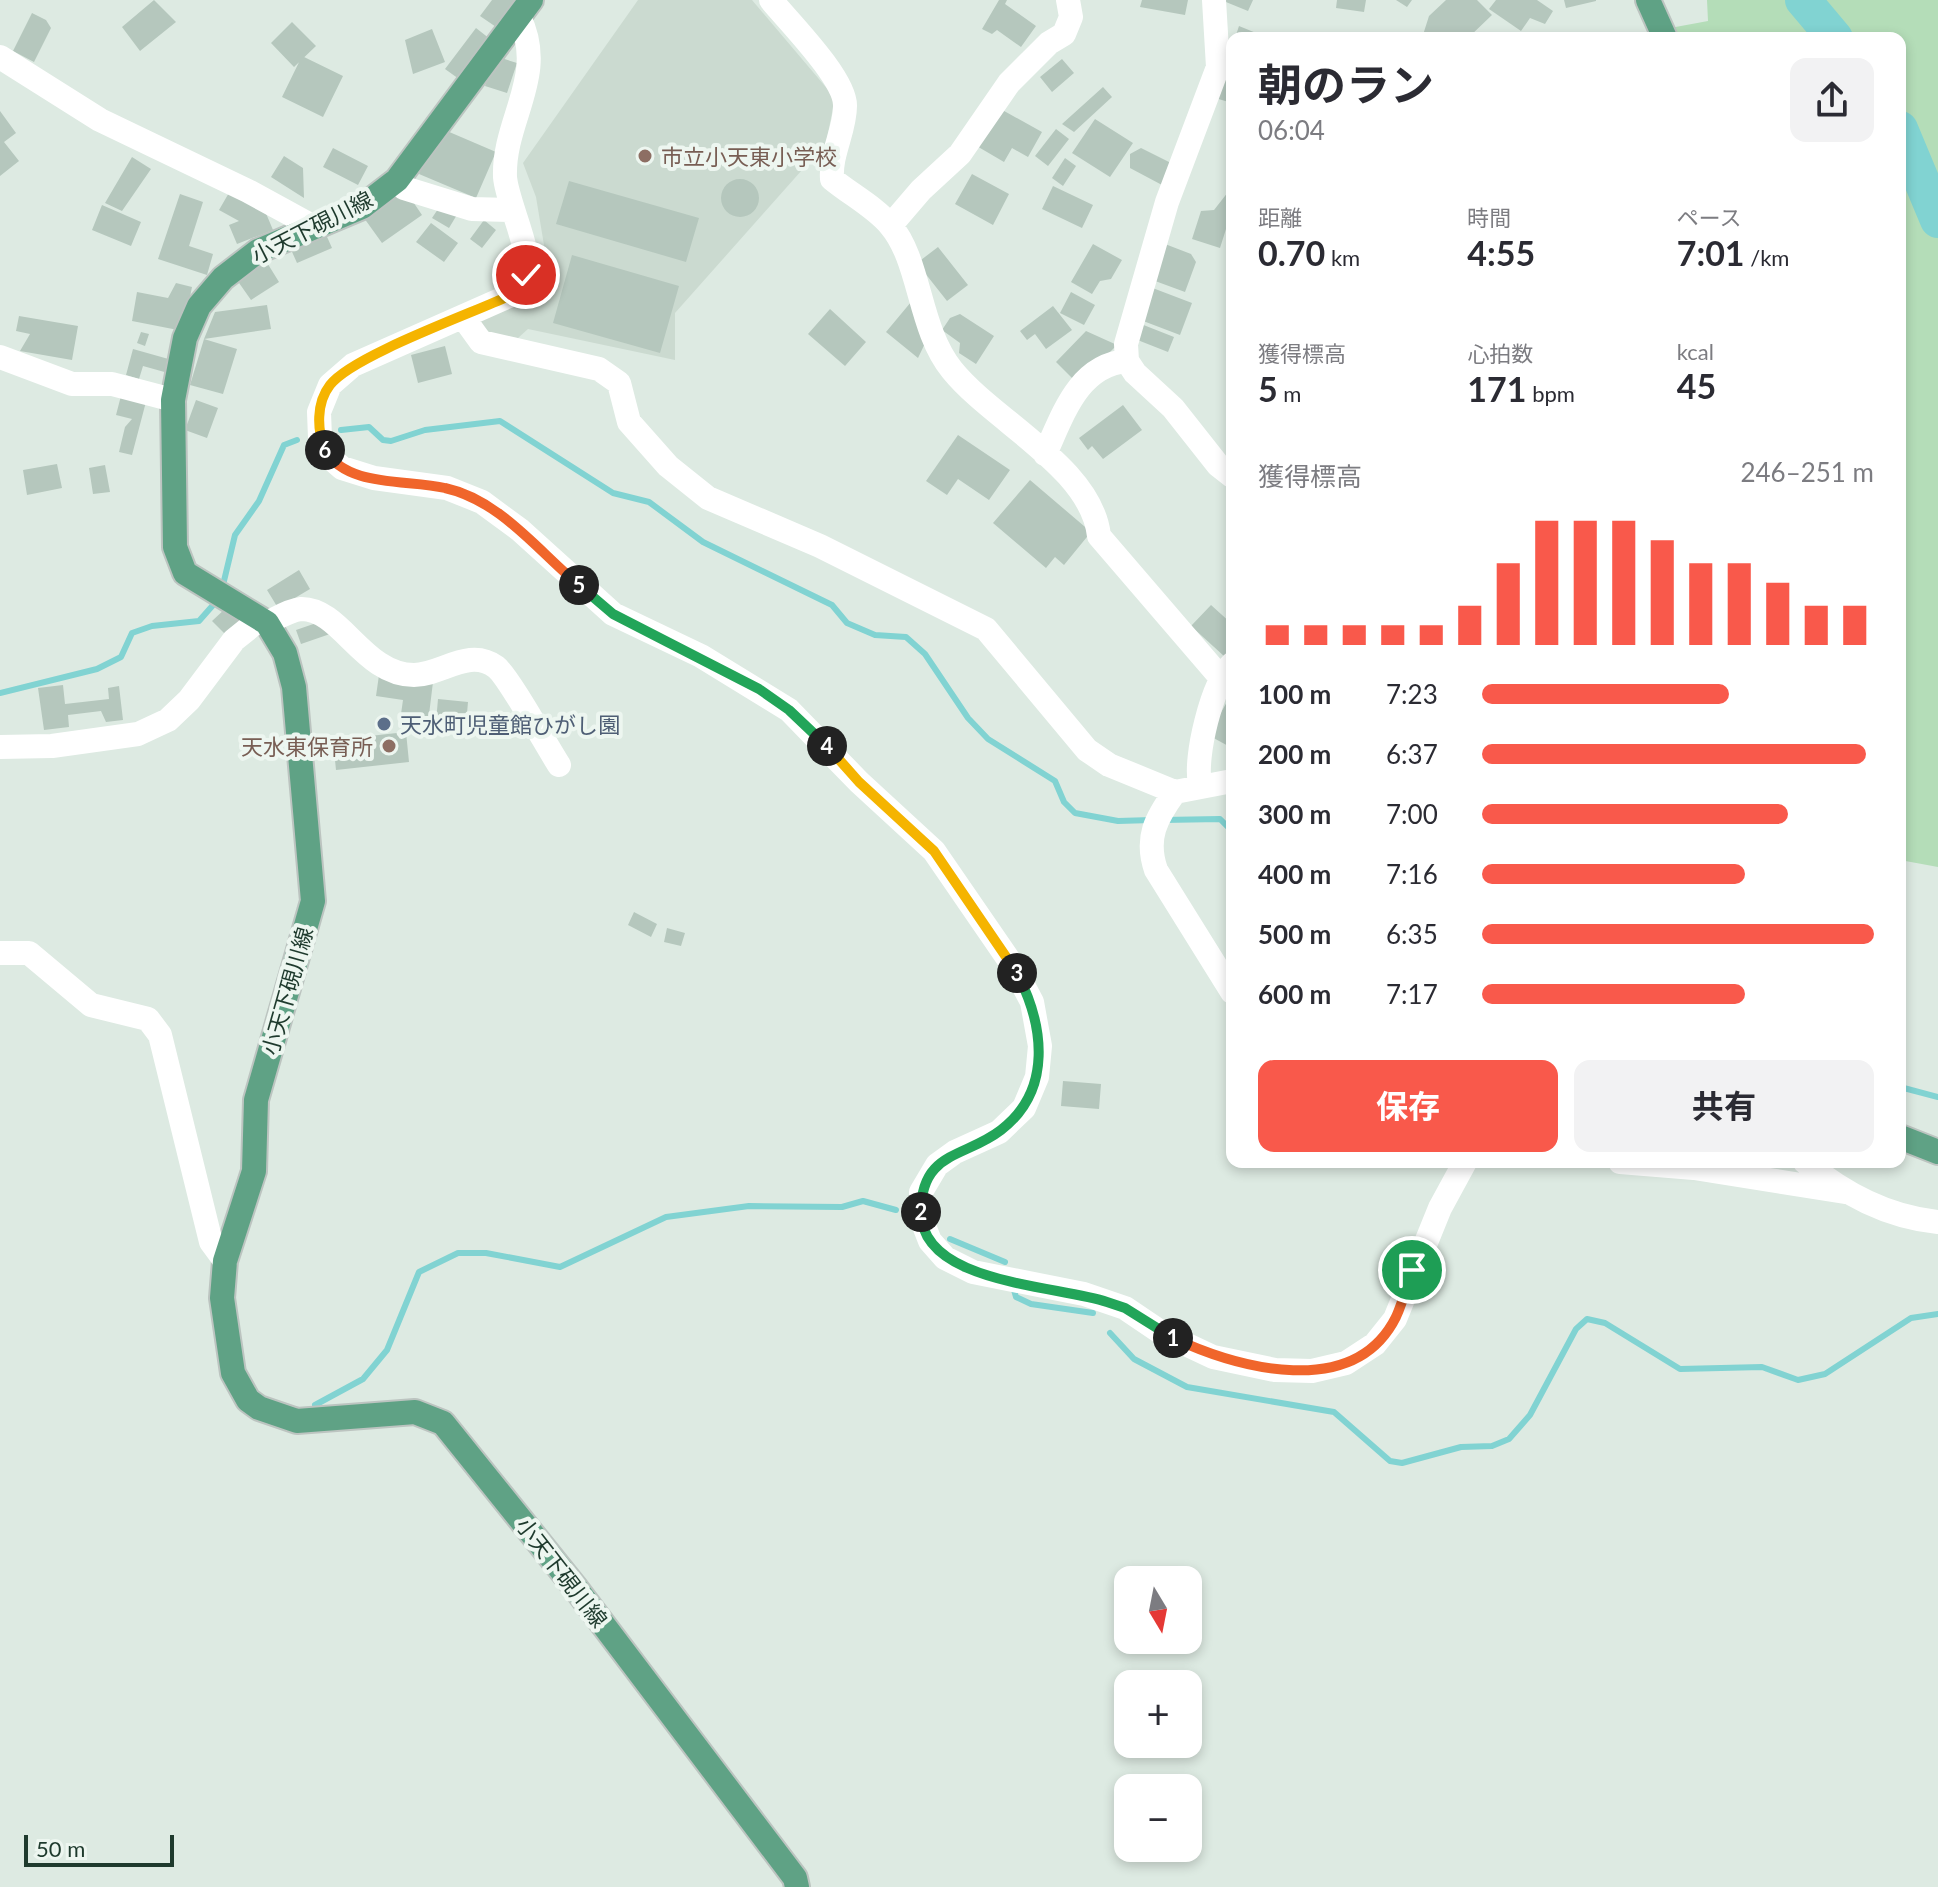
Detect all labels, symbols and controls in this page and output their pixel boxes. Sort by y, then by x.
text: 朝のラン [1258,58,1434,110]
button: share [1790,58,1874,142]
text: 06:04 [1258,114,1325,146]
place label: 市立小天東小学校 [661,143,837,170]
marker: 市立小天東小学校 [636,147,654,165]
street label: 小天下硯川線 [247,185,377,269]
text: 距離 [1258,204,1302,231]
text: 時間 [1467,204,1511,231]
text: ペース [1677,204,1742,231]
text: 0.70 [1258,232,1325,273]
text: 4:55 [1467,232,1535,273]
text: 7:01 [1677,232,1745,273]
pin [492,241,560,309]
text: km [1325,244,1360,271]
text: /km [1745,244,1789,271]
icon: check [504,253,548,297]
text: kcal [1677,338,1714,365]
text: 獲得標高 [1258,340,1346,367]
text: 心拍数 [1467,340,1533,367]
text: 45 [1677,365,1716,406]
text: 5 [1258,368,1278,409]
text: 171 [1467,368,1527,409]
text: m [1278,380,1301,407]
text: bpm [1527,380,1575,407]
pin: 6 [305,430,345,470]
text: 6 [319,436,331,463]
text: 246–251 m [1740,456,1874,488]
text: 獲得標高 [1258,460,1362,492]
pin: 5 [559,565,599,605]
text: 5 [573,571,585,598]
text: 100 m [1258,678,1331,710]
text: 7:23 [1386,678,1438,710]
place label: 天水町児童館ひがし園 [400,711,620,738]
marker: 天水町児童館ひがし園 [375,715,393,733]
pin: 4 [807,726,847,766]
text: 4 [821,732,833,759]
place label: 天水東保育所 [241,733,373,760]
marker: 天水東保育所 [380,737,398,755]
text: 200 m [1258,738,1331,770]
text: 6:37 [1386,738,1438,770]
text: 300 m [1258,798,1331,830]
text: 7:00 [1386,798,1438,830]
text: 400 m [1258,858,1331,890]
text: 7:16 [1386,858,1438,890]
text: 500 m [1258,918,1331,950]
text: 6:35 [1386,918,1438,950]
street label: 小天下硯川線 [256,924,318,1058]
pin: 3 [997,953,1037,993]
text: 3 [1011,959,1023,986]
text: 600 m [1258,978,1331,1010]
text: 7:17 [1386,978,1438,1010]
button: 保存 [1258,1060,1558,1152]
button: 共有 [1574,1060,1874,1152]
pin: 2 [901,1192,941,1232]
text: 2 [915,1198,927,1225]
pin [1378,1236,1446,1304]
icon: arrive [1390,1248,1434,1292]
pin: 1 [1153,1318,1193,1358]
text: 1 [1167,1324,1179,1351]
street label: 小天下硯川線 [511,1512,613,1632]
north arrow [1114,1566,1202,1654]
map controls [1114,1566,1202,1862]
button: + [1114,1670,1202,1758]
button: − [1114,1774,1202,1862]
scale bar [24,1831,174,1867]
text: 50 m [36,1835,85,1862]

